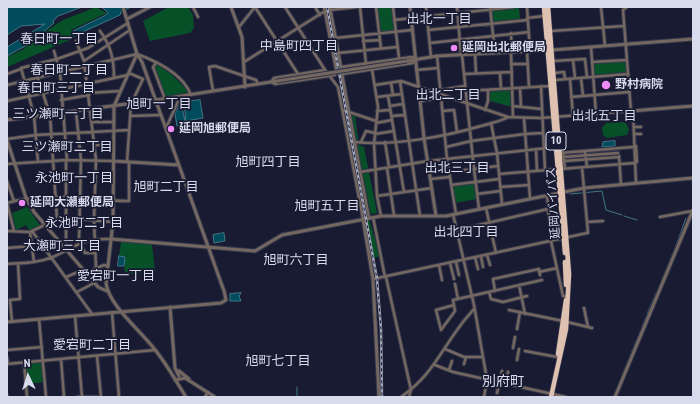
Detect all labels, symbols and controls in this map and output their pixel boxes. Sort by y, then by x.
district label: 出北一丁目 [407,12,471,28]
district label: 春日町一丁目 [20,32,98,48]
district label: 中島町四丁目 [260,39,338,55]
place label: 延岡出北郵便局 [462,41,546,55]
marker: 延岡出北郵便局 [449,43,459,53]
district label: 春日町二丁目 [30,63,108,79]
place label: 野村病院 [615,78,663,92]
marker: 野村病院 [600,79,612,91]
district label: 春日町三丁目 [17,81,95,97]
district label: 出北二丁目 [416,88,480,104]
district label: 旭町一丁目 [127,97,191,113]
district label: 三ツ瀬町一丁目 [13,107,103,123]
district label: 出北五丁目 [572,109,636,125]
place label: 延岡旭郵便局 [179,122,251,136]
marker: 延岡旭郵便局 [166,124,176,134]
road number: 10 [546,132,566,150]
district label: 三ツ瀬町二丁目 [22,140,112,156]
district label: 旭町四丁目 [236,155,300,171]
district label: 出北三丁目 [425,161,489,177]
street label: 延岡バイパス [544,167,564,239]
district label: 永池町一丁目 [35,171,113,187]
district label: 旭町二丁目 [134,180,198,196]
place label: 延岡大瀬郵便局 [30,196,114,210]
marker: 延岡大瀬郵便局 [17,198,27,208]
district label: 旭町五丁目 [295,199,359,215]
district label: 永池町二丁目 [45,216,123,232]
district label: 出北四丁目 [434,225,498,241]
district label: 大瀬町三丁目 [23,239,101,255]
district label: 旭町六丁目 [264,253,328,269]
district label: 愛宕町一丁目 [77,269,155,285]
district label: 愛宕町二丁目 [53,338,131,354]
district label: 旭町七丁目 [246,354,310,370]
north arrow [8,356,48,396]
text: N [23,357,31,370]
district label: 別府町 [482,374,524,390]

